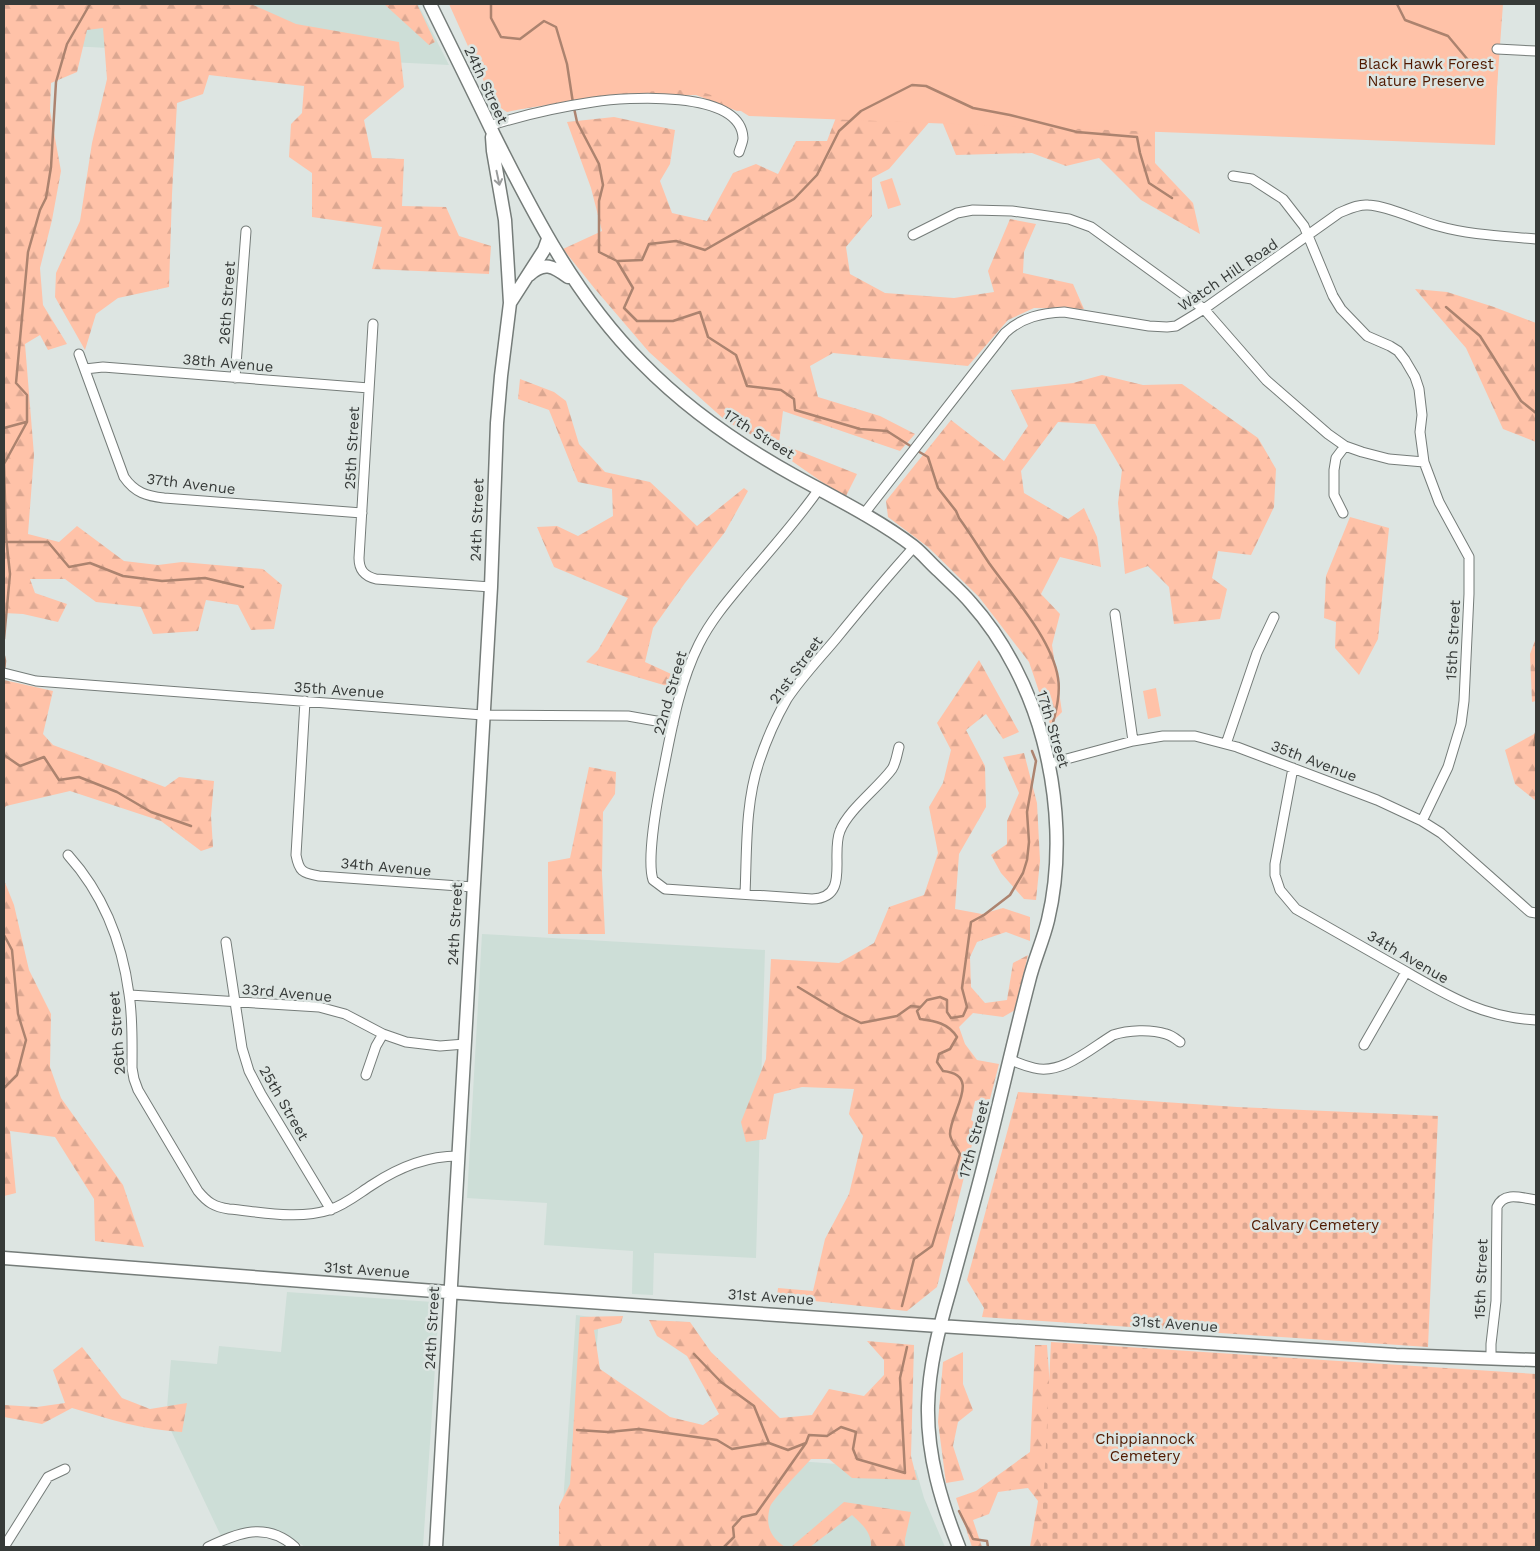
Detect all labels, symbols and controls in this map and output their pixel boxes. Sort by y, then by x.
street label: 24th Street [460,43,512,127]
park label: Black Hawk Forest Nature Preserve [1358,55,1495,90]
one-way arrow [494,170,504,186]
street label: Watch Hill Road [1175,235,1281,315]
street label: 26th Street [215,260,239,345]
street label: 38th Avenue [182,350,274,376]
street label: 25th Street [341,405,363,490]
street label: 17th Street [720,405,798,463]
street label: 37th Avenue [145,470,237,498]
street label: 24th Street [467,477,487,562]
street label: 15th Street [1442,599,1464,681]
street label: 21st Street [765,632,827,707]
street label: 22nd Street [649,648,691,737]
street label: 35th Avenue [293,678,385,702]
street label: 17th Street [1033,688,1074,771]
street label: 35th Avenue [1268,736,1360,786]
street label: 34th Avenue [340,854,432,880]
street label: 24th Street [444,881,466,966]
street label: 34th Avenue [1364,926,1452,988]
street label: 33rd Avenue [241,980,333,1006]
street label: 26th Street [105,990,129,1075]
street label: 25th Street [255,1062,313,1144]
street label: 17th Street [955,1097,993,1180]
park label: Calvary Cemetery [1251,1216,1379,1234]
street label: 15th Street [1471,1238,1491,1320]
street label: 31st Avenue [323,1258,411,1282]
street label: 24th Street [421,1285,443,1370]
street label: 31st Avenue [727,1285,815,1309]
street label: 31st Avenue [1131,1312,1219,1336]
park label: Chippiannock Cemetery [1095,1430,1195,1465]

